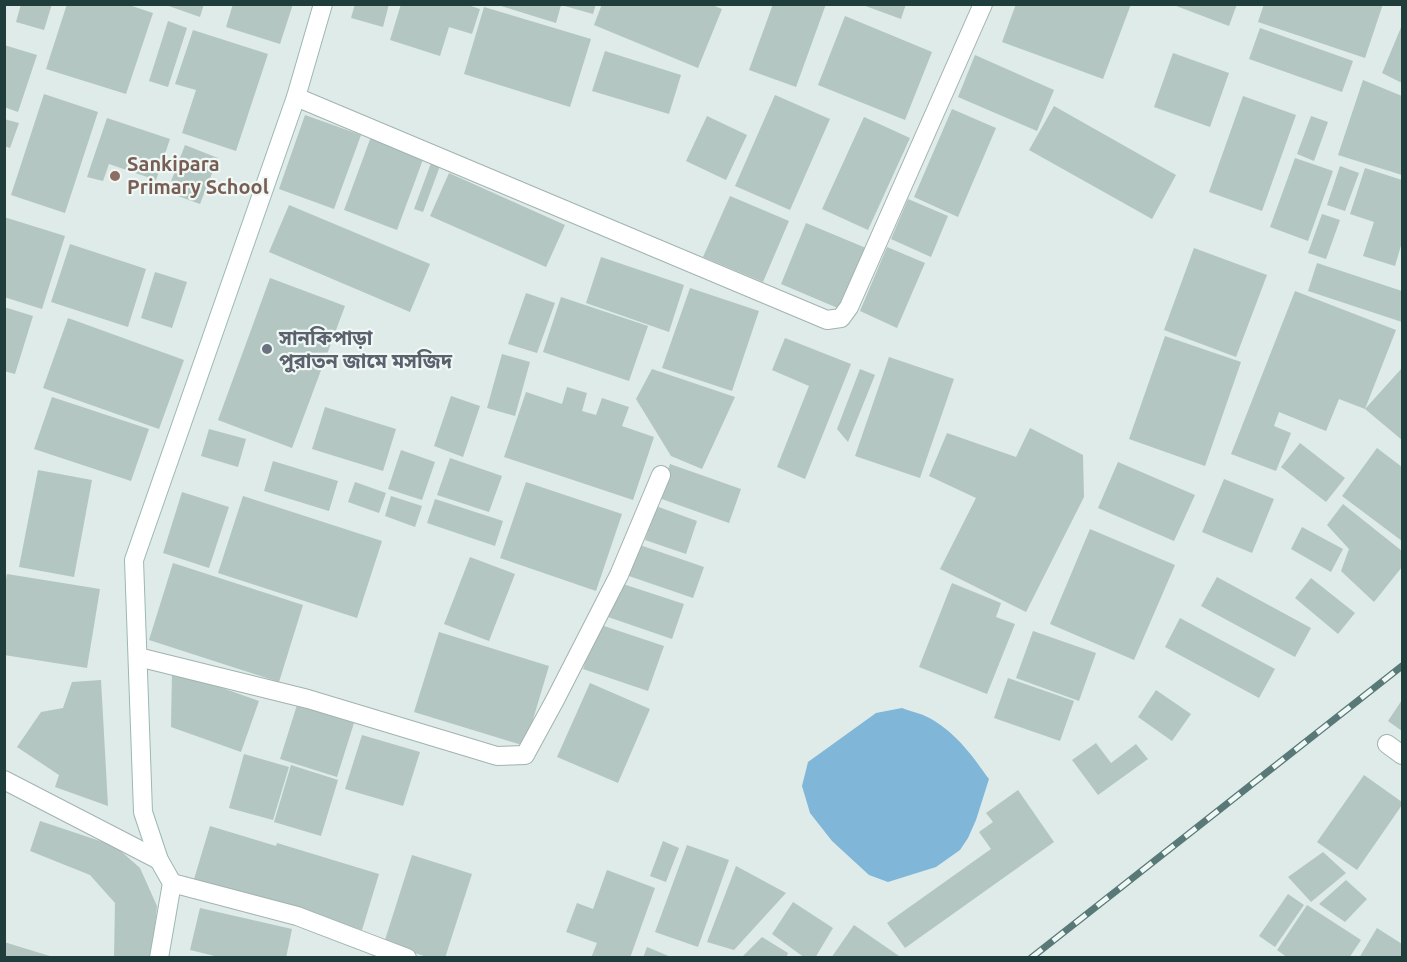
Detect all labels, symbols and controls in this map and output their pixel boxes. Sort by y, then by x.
place label: Sankipara Primary School [127,152,269,199]
marker: Sankipara Primary School [108,169,122,183]
place label: সানকিপাড়া পুরাতন জামে মসজিদ [279,326,452,373]
marker: সানকিপাড়া পুরাতন জামে মসজিদ [260,342,274,356]

